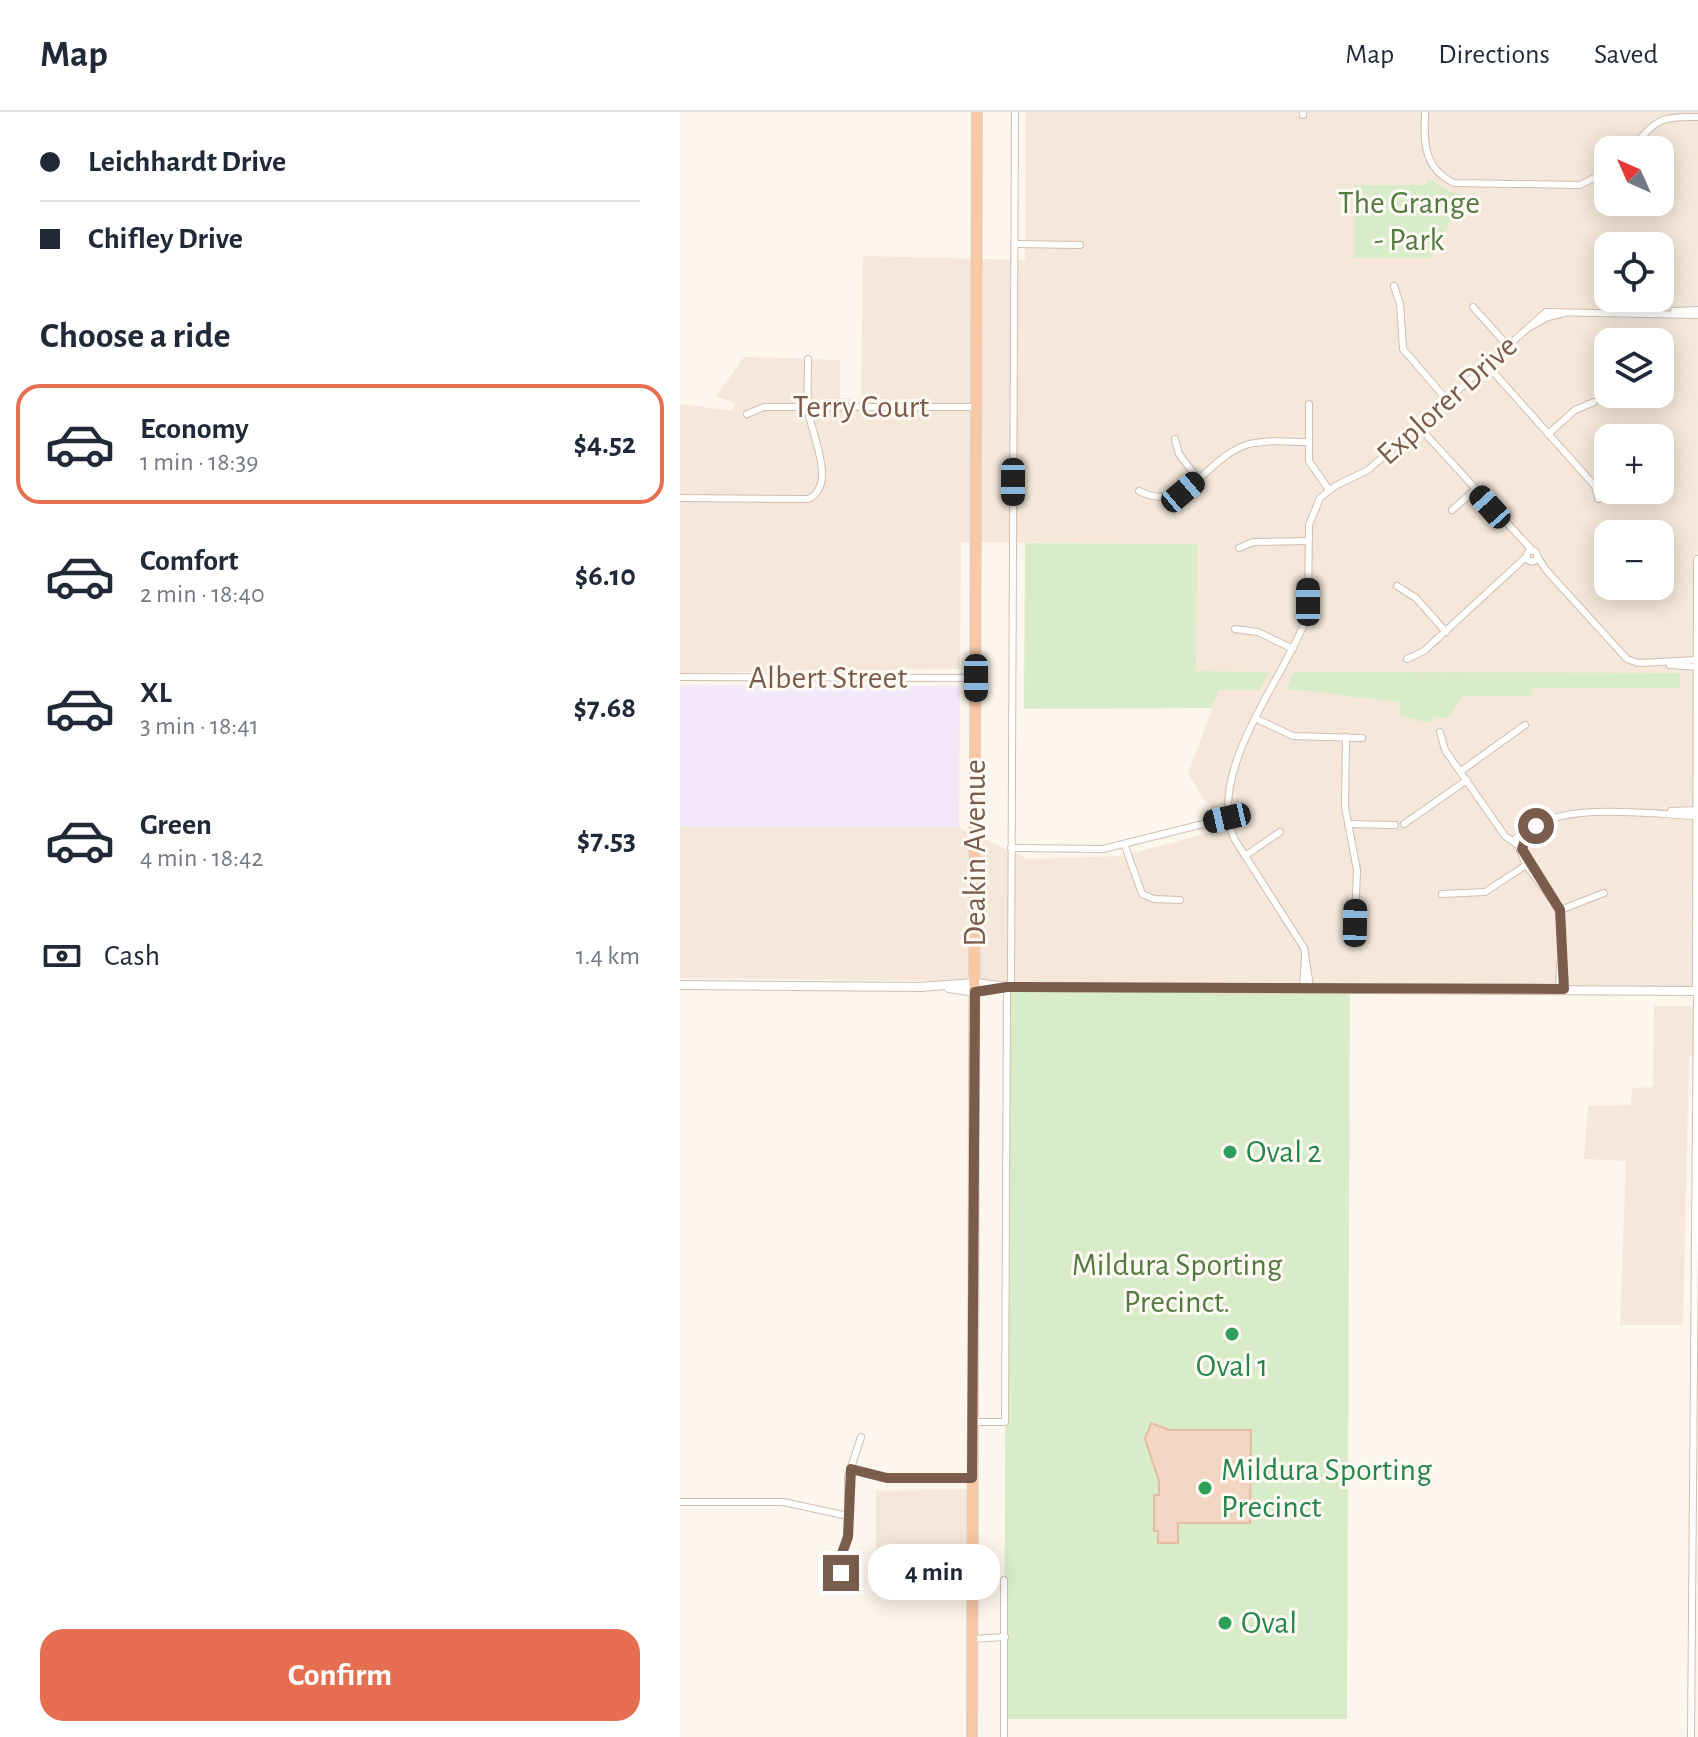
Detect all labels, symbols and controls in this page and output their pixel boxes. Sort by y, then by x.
text: Map [40,36,108,74]
text: Map [1345,41,1394,69]
text: Directions [1438,41,1550,69]
text: Saved [1594,41,1658,69]
north arrow [1594,136,1674,216]
map controls [1594,136,1674,600]
text: Leichhardt Drive [88,147,286,177]
park label: The Grange - Park [1338,187,1480,256]
text: Chifley Drive [88,224,243,254]
button: locate [1594,232,1674,312]
text: Choose a ride [40,318,230,354]
button: layers [1594,328,1674,408]
street label: Explorer Drive [1371,329,1523,471]
street label: Terry Court [793,391,929,423]
icon: car [44,408,116,480]
text: Economy [140,414,249,444]
button: + [1594,424,1674,504]
text: $4.52 [573,429,636,459]
text: 1 min · 18:39 [140,449,258,475]
car [1001,458,1025,506]
car [1157,467,1209,517]
car [1465,481,1515,533]
button: − [1594,520,1674,600]
icon: car [44,540,116,612]
text: Comfort [140,546,239,576]
text: $6.10 [575,561,636,591]
car [1296,578,1320,626]
text: 2 min · 18:40 [140,581,265,607]
car [964,654,988,702]
street label: Albert Street [749,662,907,694]
icon: car [44,672,116,744]
text: XL [140,678,172,708]
text: $7.68 [573,693,636,723]
text: 3 min · 18:41 [140,713,259,739]
street label: Deakin Avenue [959,759,991,947]
car [1201,801,1253,835]
icon: car [44,804,116,876]
route start [1518,808,1554,844]
text: Green [140,810,212,840]
text: $7.53 [577,825,636,855]
text: 4 min · 18:42 [140,845,263,871]
car [1343,899,1367,947]
icon: cash [40,934,84,978]
text: Cash [104,941,160,971]
text: 1.4 km [576,943,640,969]
place label: Oval 2 [1246,1136,1322,1168]
marker: Oval 2 [1221,1143,1239,1161]
park label: Mildura Sporting Precinct. [1072,1249,1283,1318]
marker: Oval 1 [1223,1325,1241,1343]
place label: Oval 1 [1196,1350,1268,1382]
place label: Mildura Sporting Precinct [1221,1454,1432,1523]
marker: Mildura Sporting Precinct [1196,1479,1214,1497]
callout: 4 min [869,1545,1001,1601]
route end [823,1555,859,1591]
text: 4 min [905,1559,963,1585]
place label: Oval [1241,1607,1297,1639]
marker: Oval [1216,1614,1234,1632]
button: Confirm [40,1629,640,1721]

